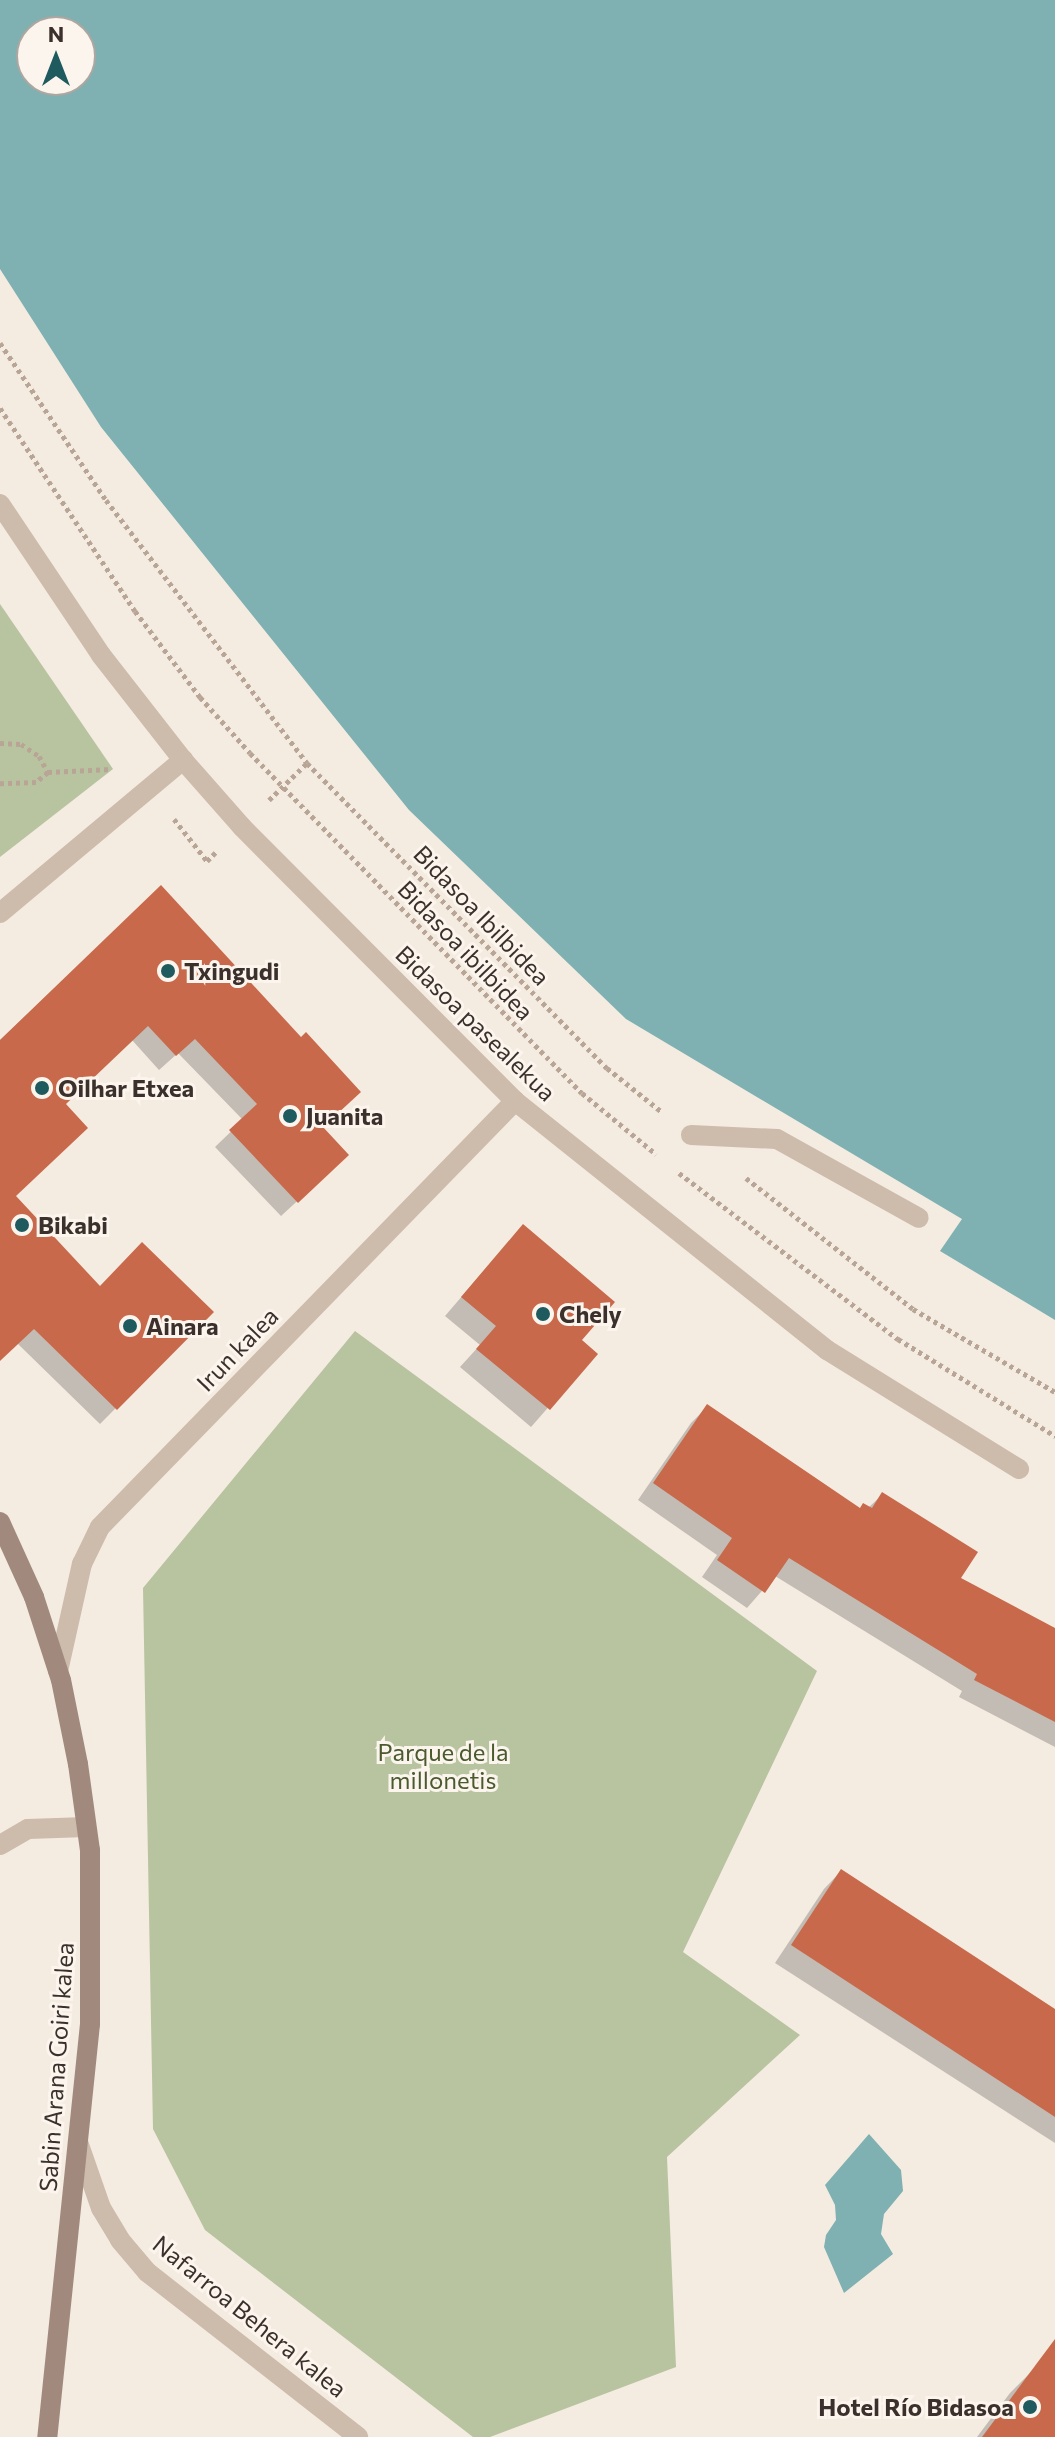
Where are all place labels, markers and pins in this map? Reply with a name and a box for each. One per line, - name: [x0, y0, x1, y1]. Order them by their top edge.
- place label: Txingudi: [184, 957, 279, 985]
- marker: Txingudi: [159, 962, 177, 980]
- place label: Oilhar Etxea: [58, 1074, 194, 1102]
- marker: Oilhar Etxea: [33, 1079, 51, 1097]
- place label: Juanita: [306, 1102, 383, 1130]
- marker: Juanita: [281, 1107, 299, 1125]
- place label: Bikabi: [38, 1211, 108, 1239]
- marker: Bikabi: [13, 1216, 31, 1234]
- place label: Chely: [559, 1300, 622, 1328]
- marker: Chely: [534, 1305, 552, 1323]
- place label: Ainara: [146, 1312, 219, 1340]
- marker: Ainara: [121, 1317, 139, 1335]
- place label: Hotel Río Bidasoa: [818, 2393, 1014, 2421]
- marker: Hotel Río Bidasoa: [1021, 2398, 1039, 2416]

